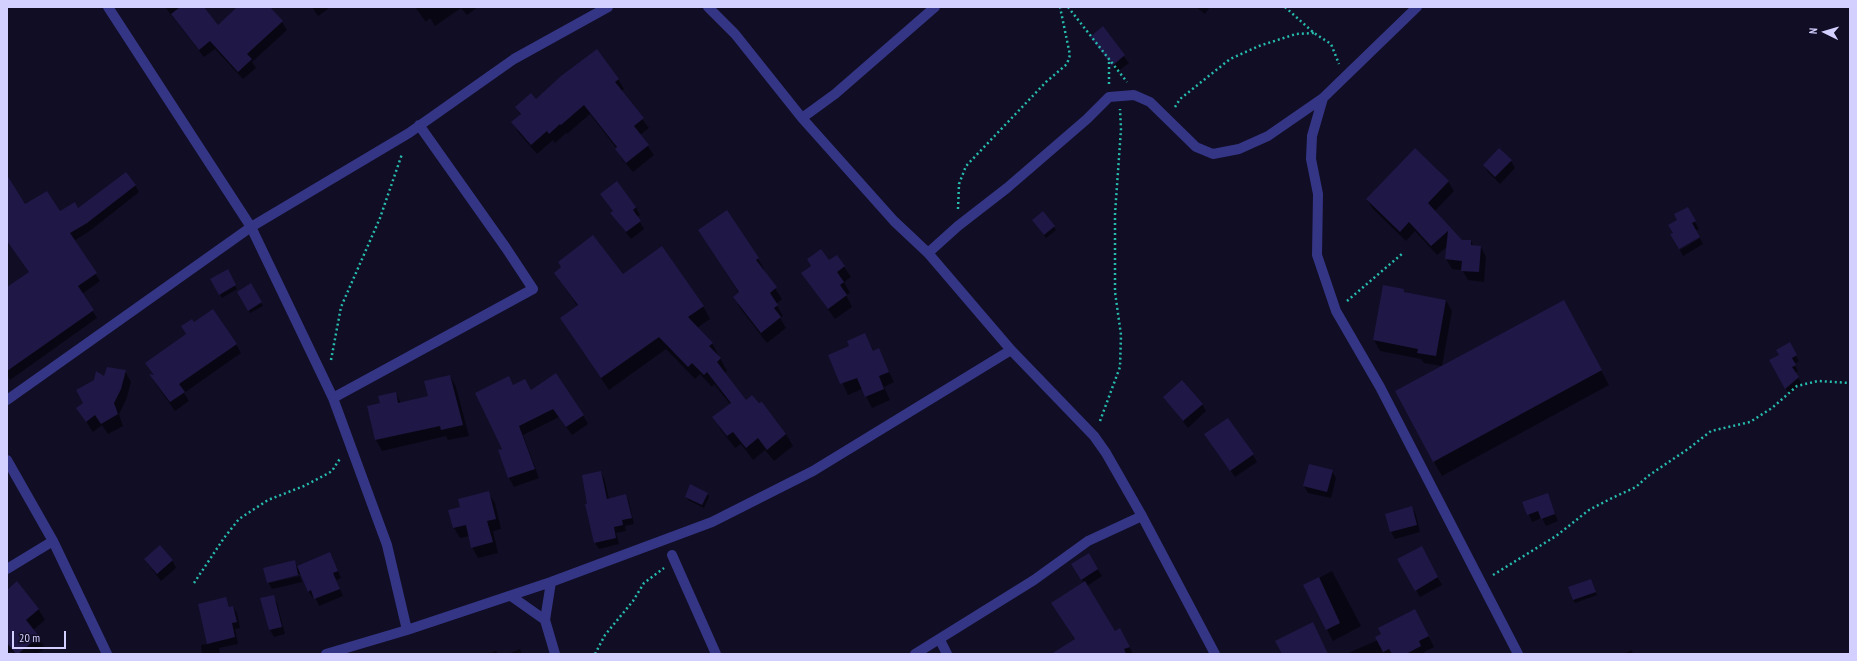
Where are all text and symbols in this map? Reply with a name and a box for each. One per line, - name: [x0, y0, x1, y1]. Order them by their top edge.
- north arrow: [1805, 12, 1845, 52]
- text: N: [1806, 27, 1820, 35]
- scale bar: [14, 623, 68, 649]
- text: 20 m: [19, 630, 40, 645]

